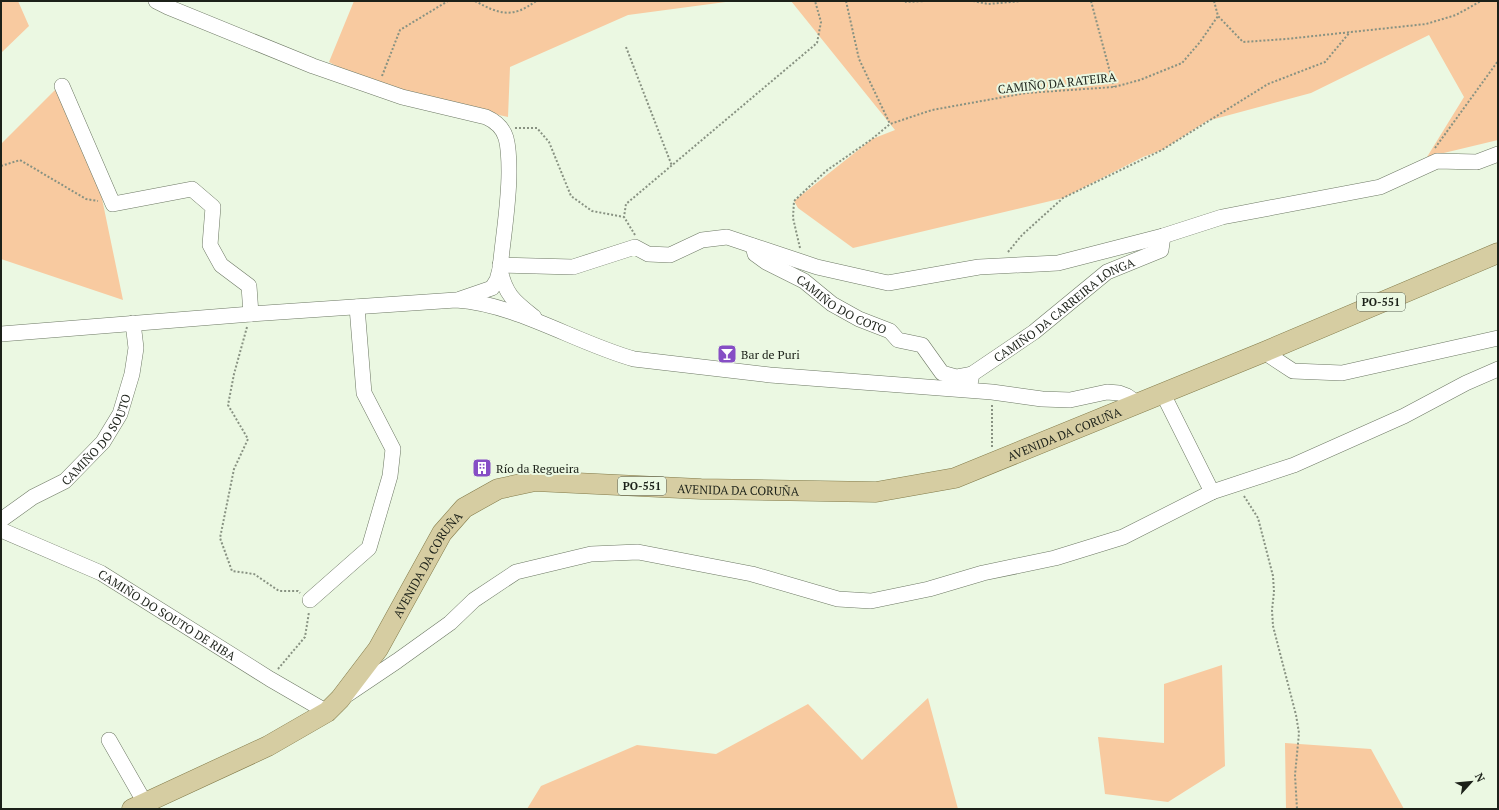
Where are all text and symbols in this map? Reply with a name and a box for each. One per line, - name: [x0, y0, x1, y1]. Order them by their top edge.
- street label: CAMIÑO DA RATEIRA: [997, 69, 1118, 97]
- street label: CAMIÑO DA CARREIRA LONGA: [990, 254, 1137, 365]
- street label: CAMIÑO DO COTO: [794, 271, 889, 337]
- road number: PO-551: [1357, 293, 1405, 311]
- bar icon: Bar de Puri: [716, 343, 738, 365]
- place label: Bar de Puri: [741, 347, 800, 362]
- street label: CAMIÑO DO SOUTO: [58, 392, 133, 488]
- street label: AVENIDA DA CORUÑA: [1005, 403, 1124, 463]
- building icon: Río da Regueira: [471, 457, 493, 479]
- place label: Río da Regueira: [496, 461, 579, 476]
- road number: PO-551: [618, 477, 666, 495]
- street label: AVENIDA DA CORUÑA: [677, 480, 800, 498]
- street label: AVENIDA DA CORUÑA: [389, 508, 465, 620]
- street label: CAMIÑO DO SOUTO DE RIBA: [96, 566, 239, 664]
- north arrow: [1451, 762, 1491, 802]
- text: N: [1472, 771, 1488, 785]

